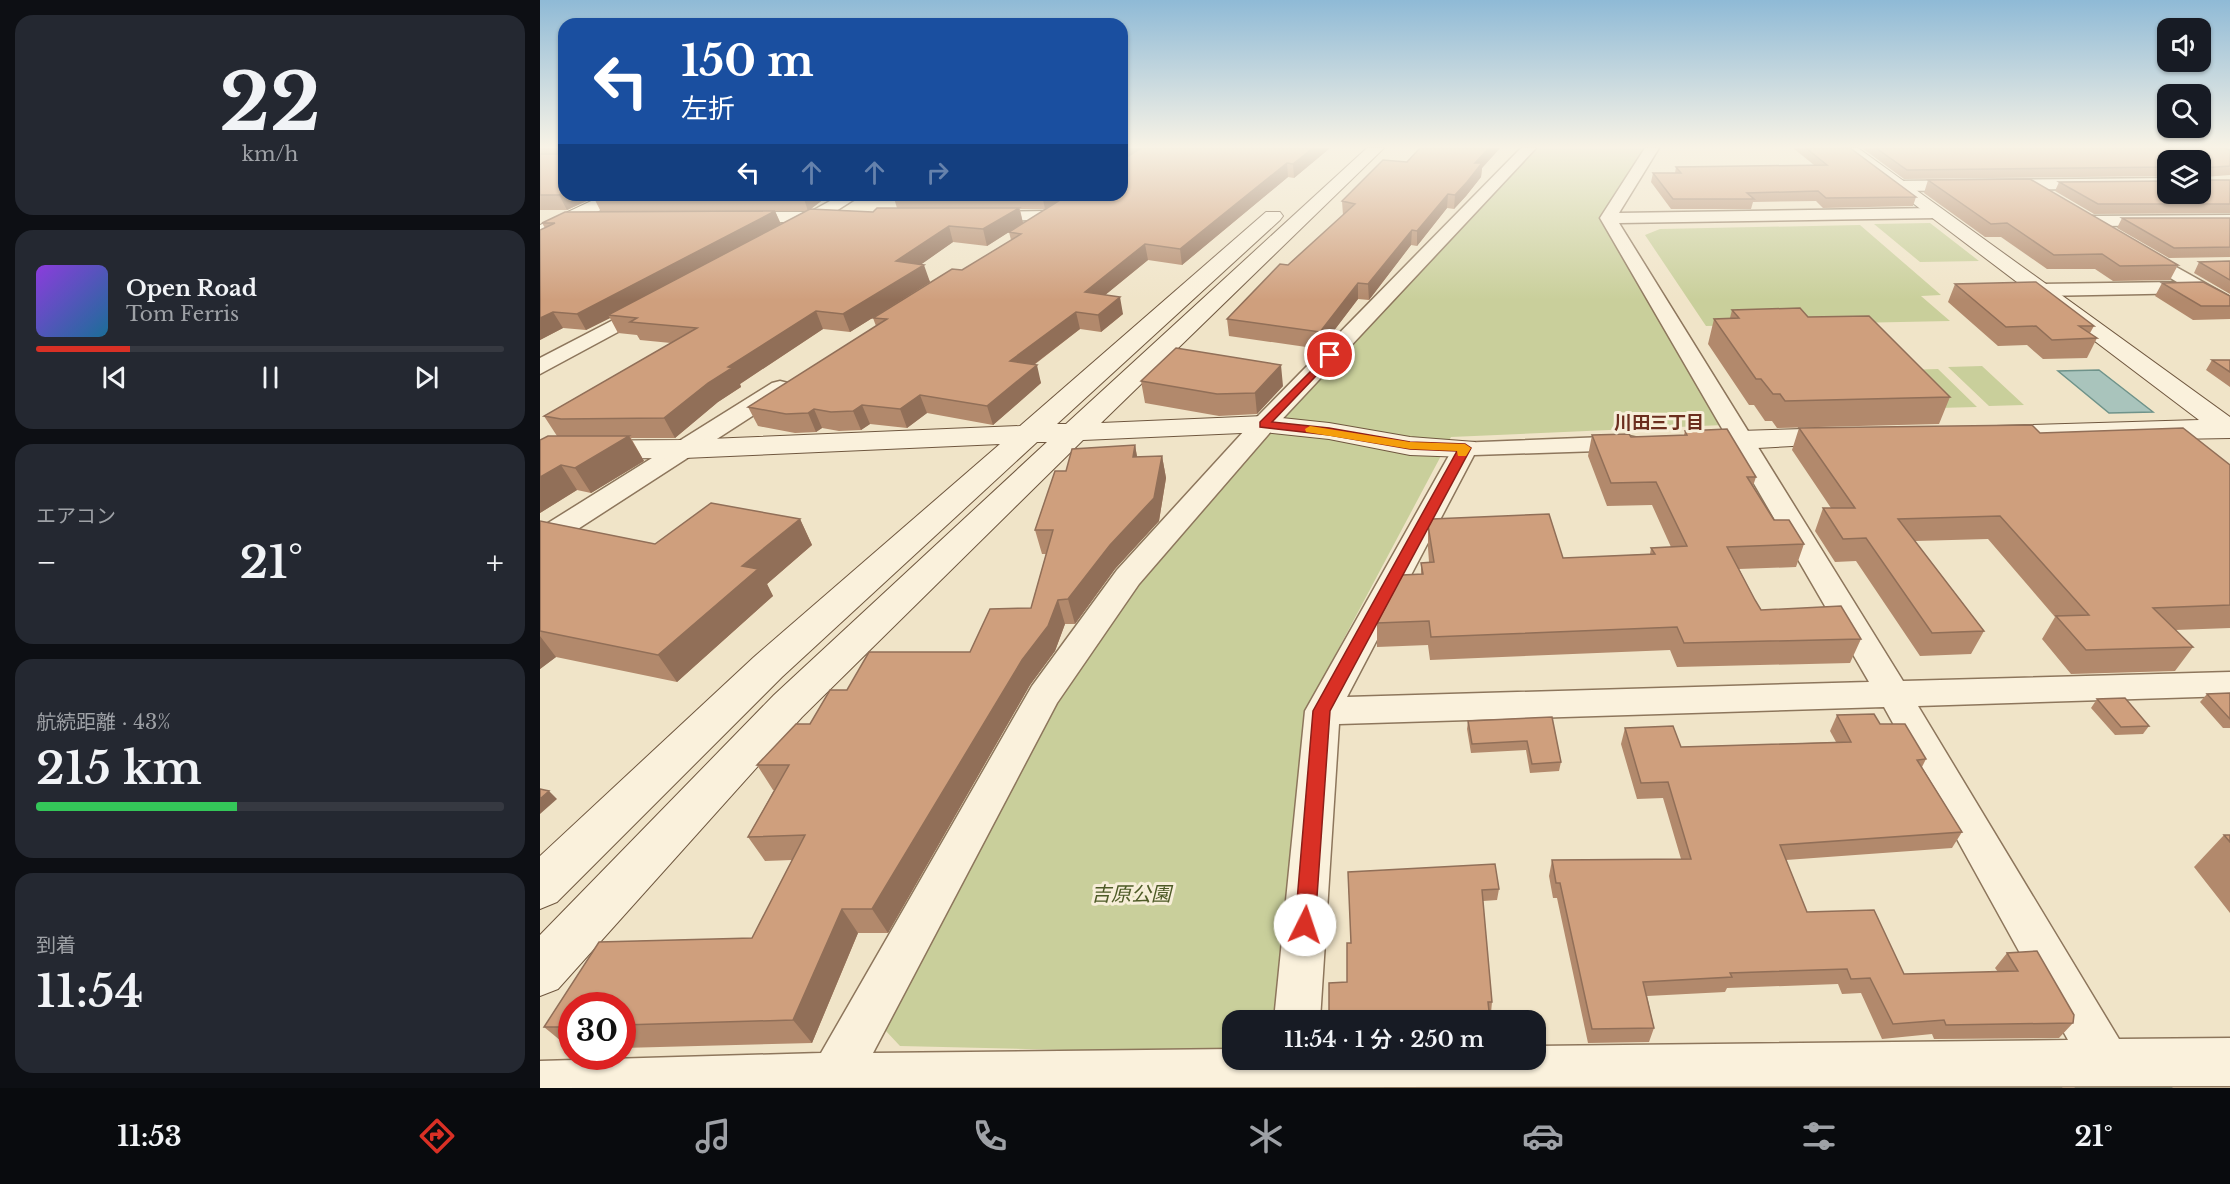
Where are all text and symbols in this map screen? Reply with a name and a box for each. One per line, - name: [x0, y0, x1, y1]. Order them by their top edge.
- map controls: [2157, 18, 2211, 204]
- button: sound: [2157, 18, 2211, 72]
- text: 150 m: [681, 35, 814, 87]
- icon: left: [582, 42, 660, 120]
- text: 22: [219, 54, 321, 151]
- button: search: [2157, 84, 2211, 138]
- text: 左折: [681, 92, 735, 125]
- text: km/h: [242, 142, 298, 166]
- button: layers: [2157, 150, 2211, 204]
- icon: left: [732, 156, 765, 189]
- icon: ahead: [795, 156, 828, 189]
- icon: ahead: [858, 156, 891, 189]
- icon: right: [921, 156, 954, 189]
- text: Open Road: [126, 275, 257, 302]
- text: Tom Ferris: [126, 302, 239, 326]
- pin: [1304, 329, 1355, 380]
- icon: arrive: [1313, 338, 1346, 371]
- icon: previous: [98, 361, 131, 394]
- icon: pause: [254, 361, 287, 394]
- icon: next: [410, 361, 443, 394]
- district label: 川田三丁目: [1614, 412, 1704, 434]
- text: エアコン: [36, 504, 116, 528]
- text: 21°: [240, 534, 303, 590]
- text: −: [36, 542, 57, 583]
- text: +: [486, 542, 504, 583]
- text: 航続距離 · 43%: [36, 710, 171, 734]
- text: 215 km: [36, 740, 202, 796]
- park label: 吉原公園: [1091, 882, 1174, 906]
- position arrow: [1273, 893, 1337, 957]
- text: 到着: [36, 933, 76, 957]
- text: 11:54: [36, 963, 143, 1019]
- speed limit sign: 30: [558, 992, 636, 1070]
- text: 11:54 · 1 分 · 250 m: [1284, 1026, 1484, 1053]
- icon: directions: [416, 1115, 458, 1157]
- icon: music: [692, 1115, 734, 1157]
- icon: phone: [969, 1115, 1011, 1157]
- icon: climate: [1245, 1115, 1287, 1157]
- icon: car: [1522, 1115, 1564, 1157]
- icon: filters: [1798, 1115, 1840, 1157]
- text: 11:53: [117, 1120, 182, 1153]
- text: 21°: [2074, 1120, 2113, 1153]

